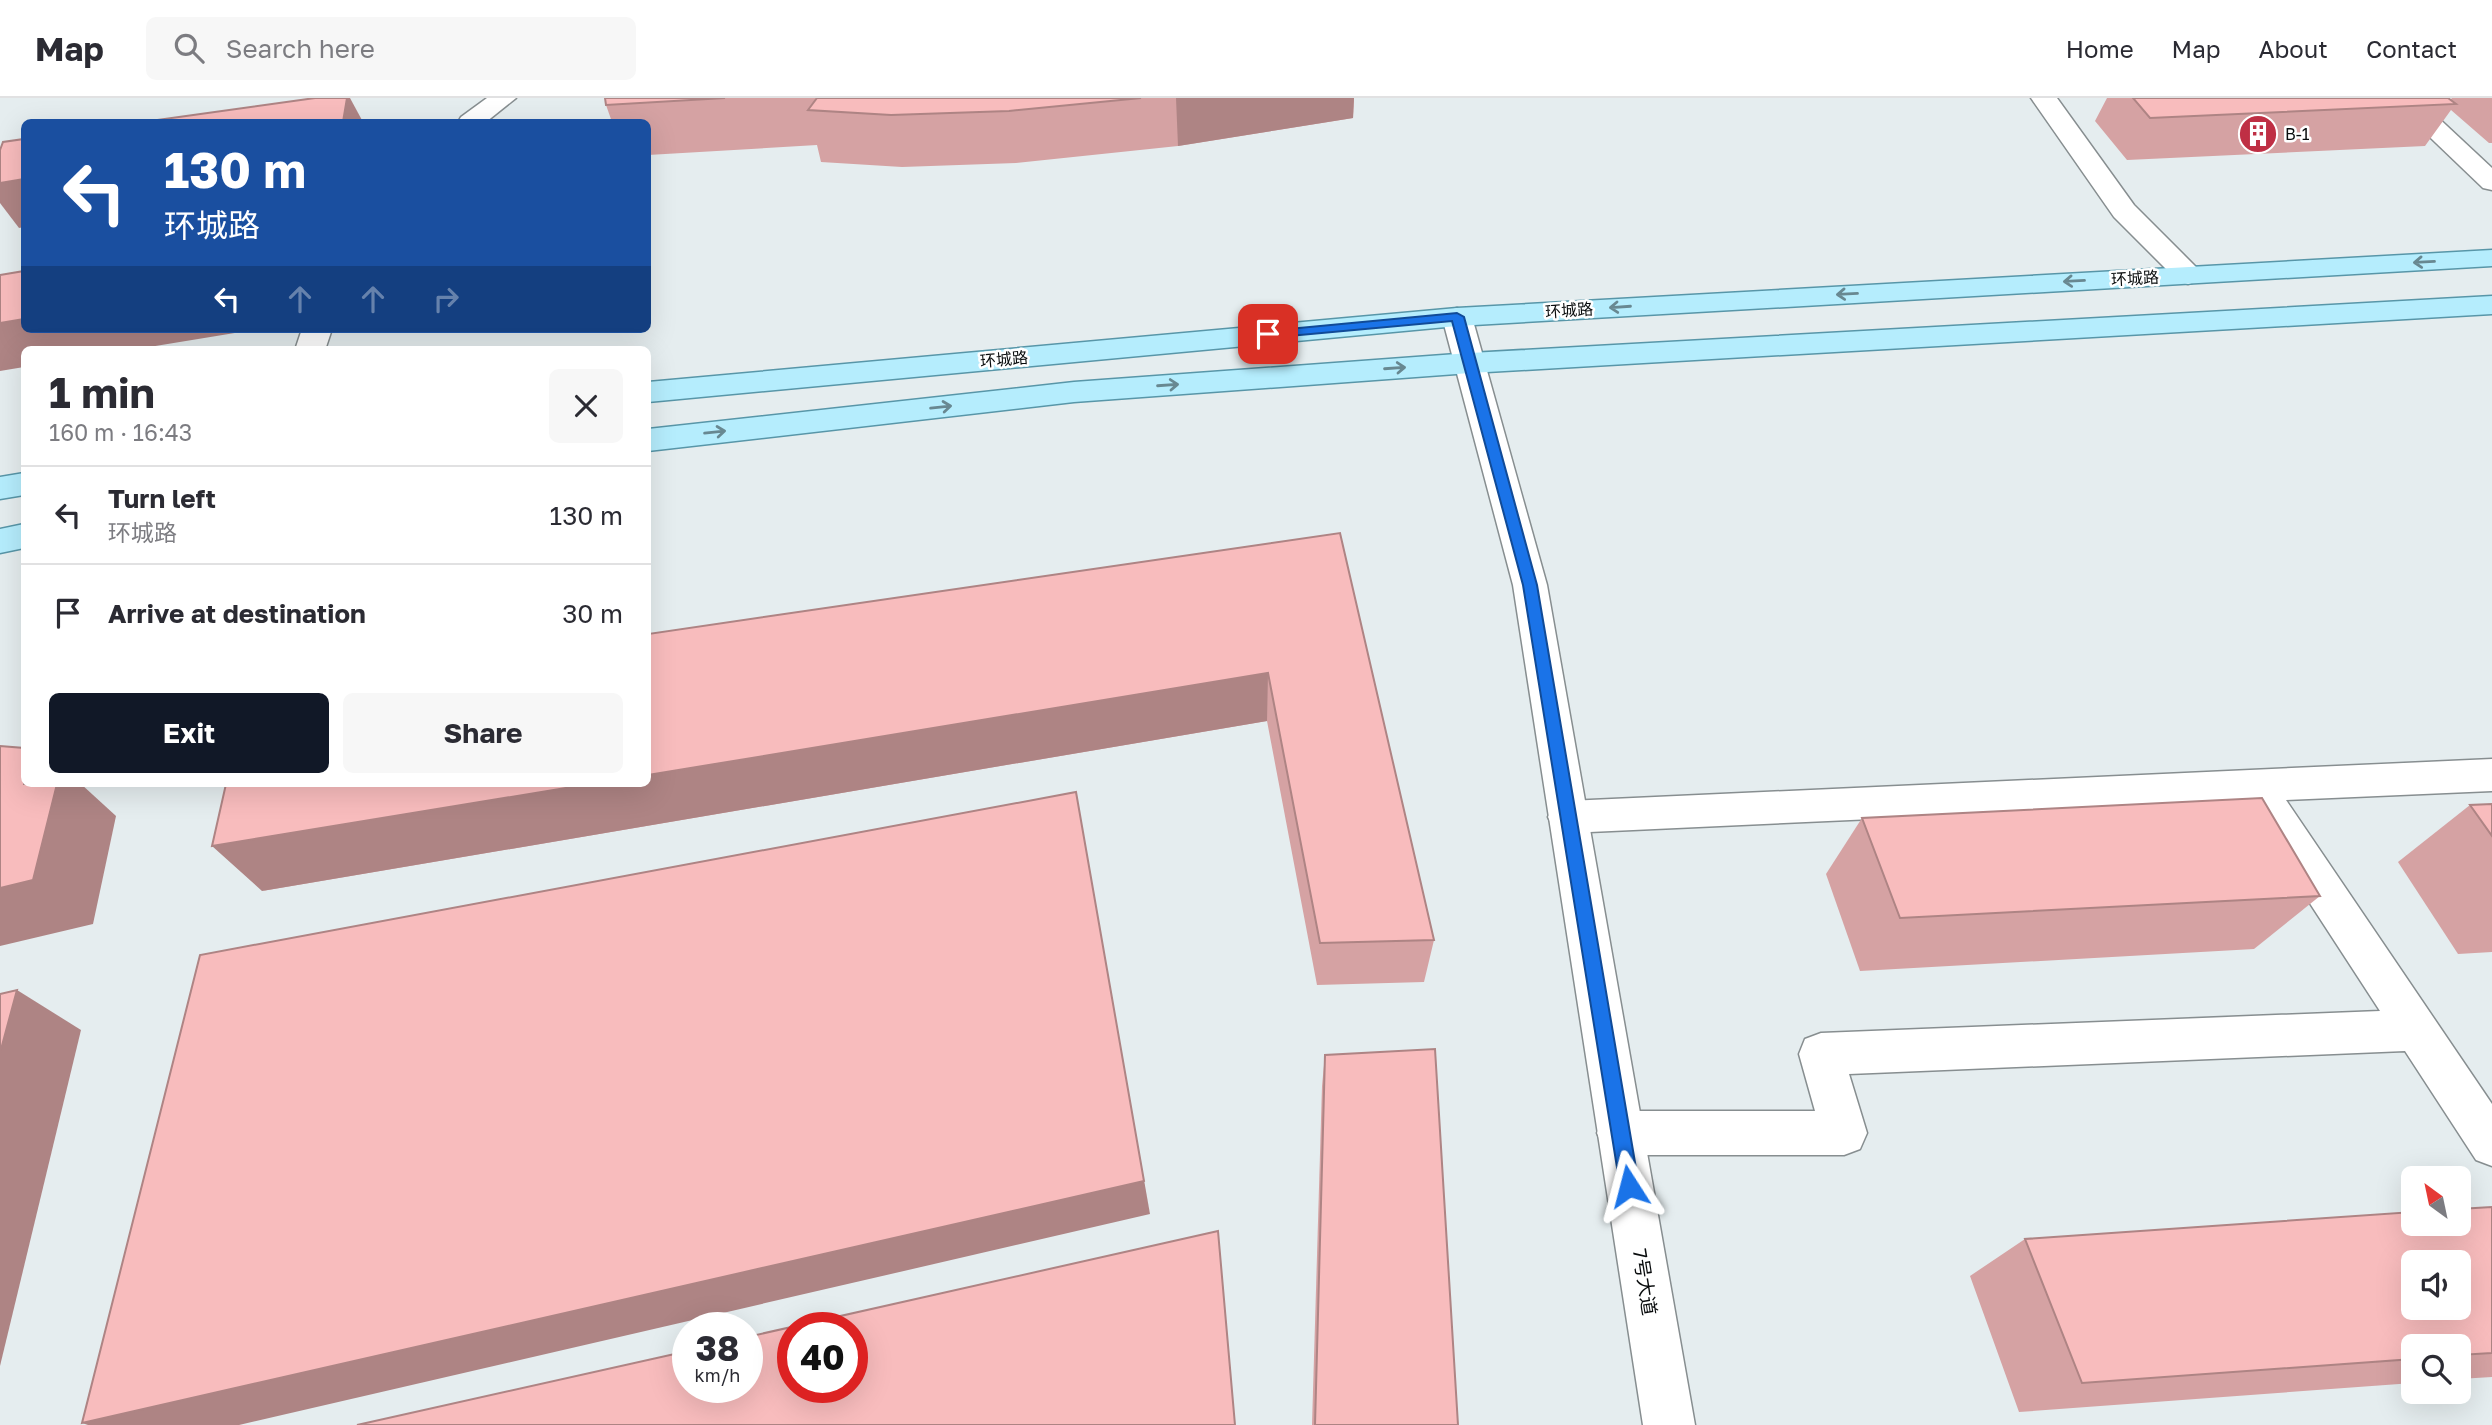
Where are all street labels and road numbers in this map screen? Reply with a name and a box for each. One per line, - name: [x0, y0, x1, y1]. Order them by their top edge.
- street label: 环城路: [2111, 267, 2159, 289]
- street label: 环城路: [1544, 298, 1594, 322]
- street label: 环城路: [979, 347, 1029, 371]
- street label: 7号大道: [1629, 1247, 1662, 1317]

